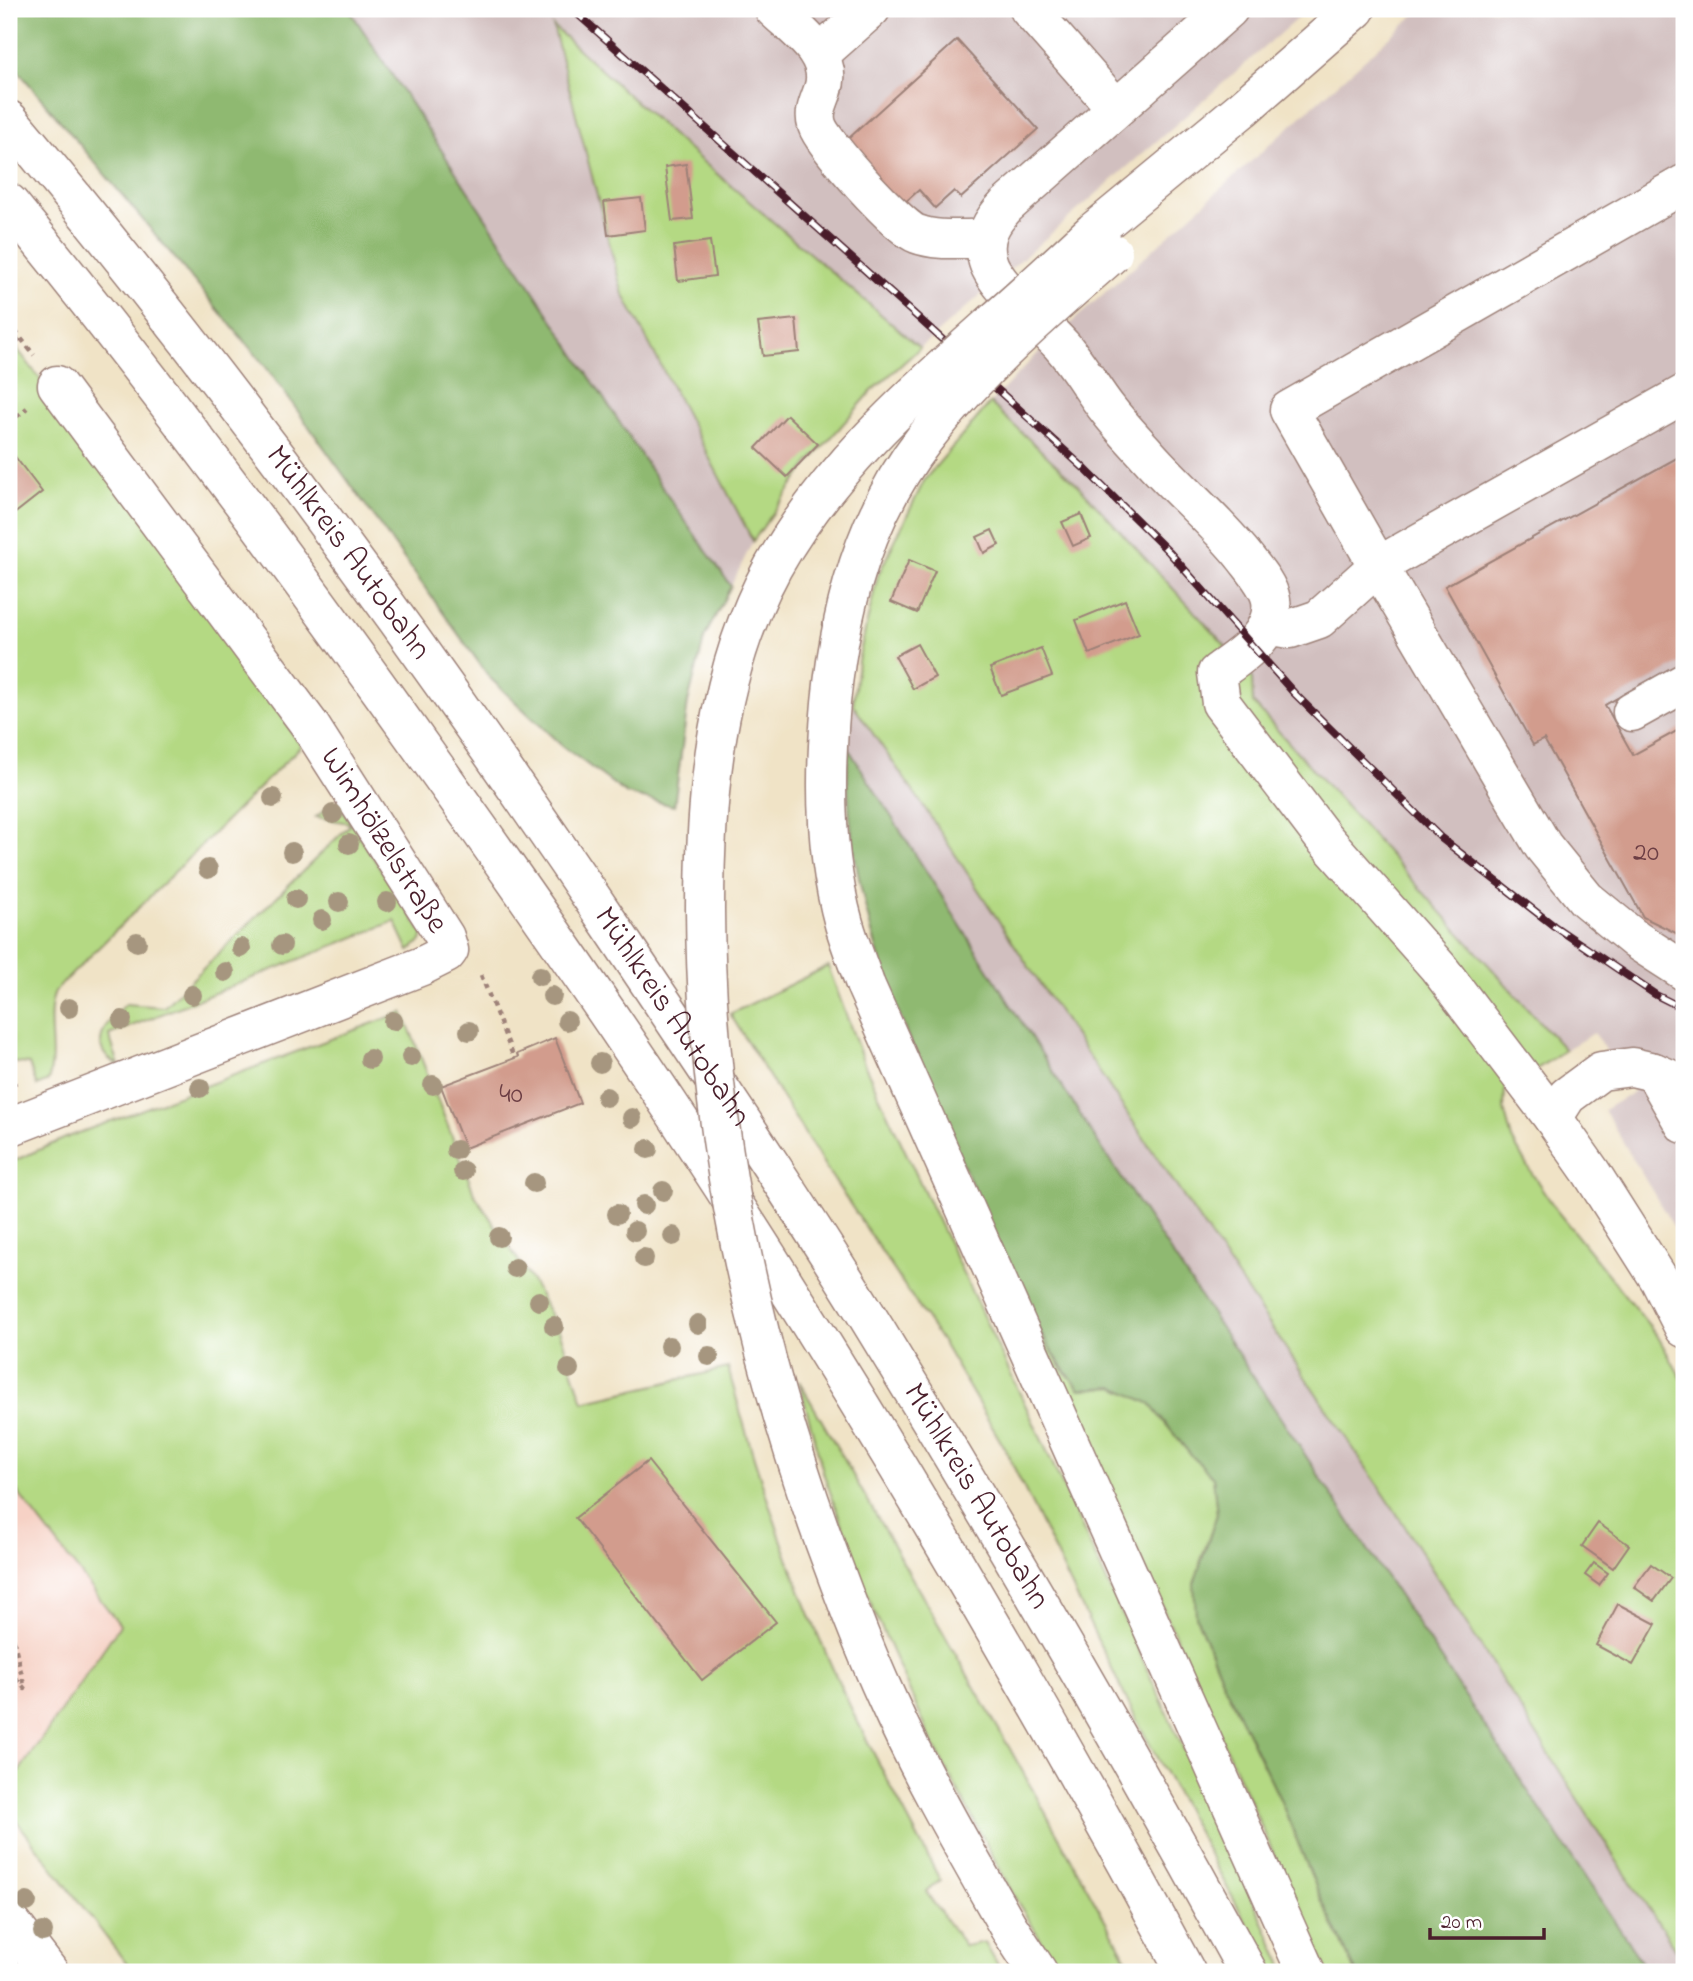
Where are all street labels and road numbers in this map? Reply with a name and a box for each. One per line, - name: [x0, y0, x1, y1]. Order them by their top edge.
- street label: Mühlkreis Autobahn: [253, 436, 443, 670]
- street label: Wimhölzelstraße: [307, 739, 459, 944]
- street label: Mühlkreis Autobahn: [581, 898, 763, 1136]
- street label: Mühlkreis Autobahn: [890, 1374, 1062, 1619]

